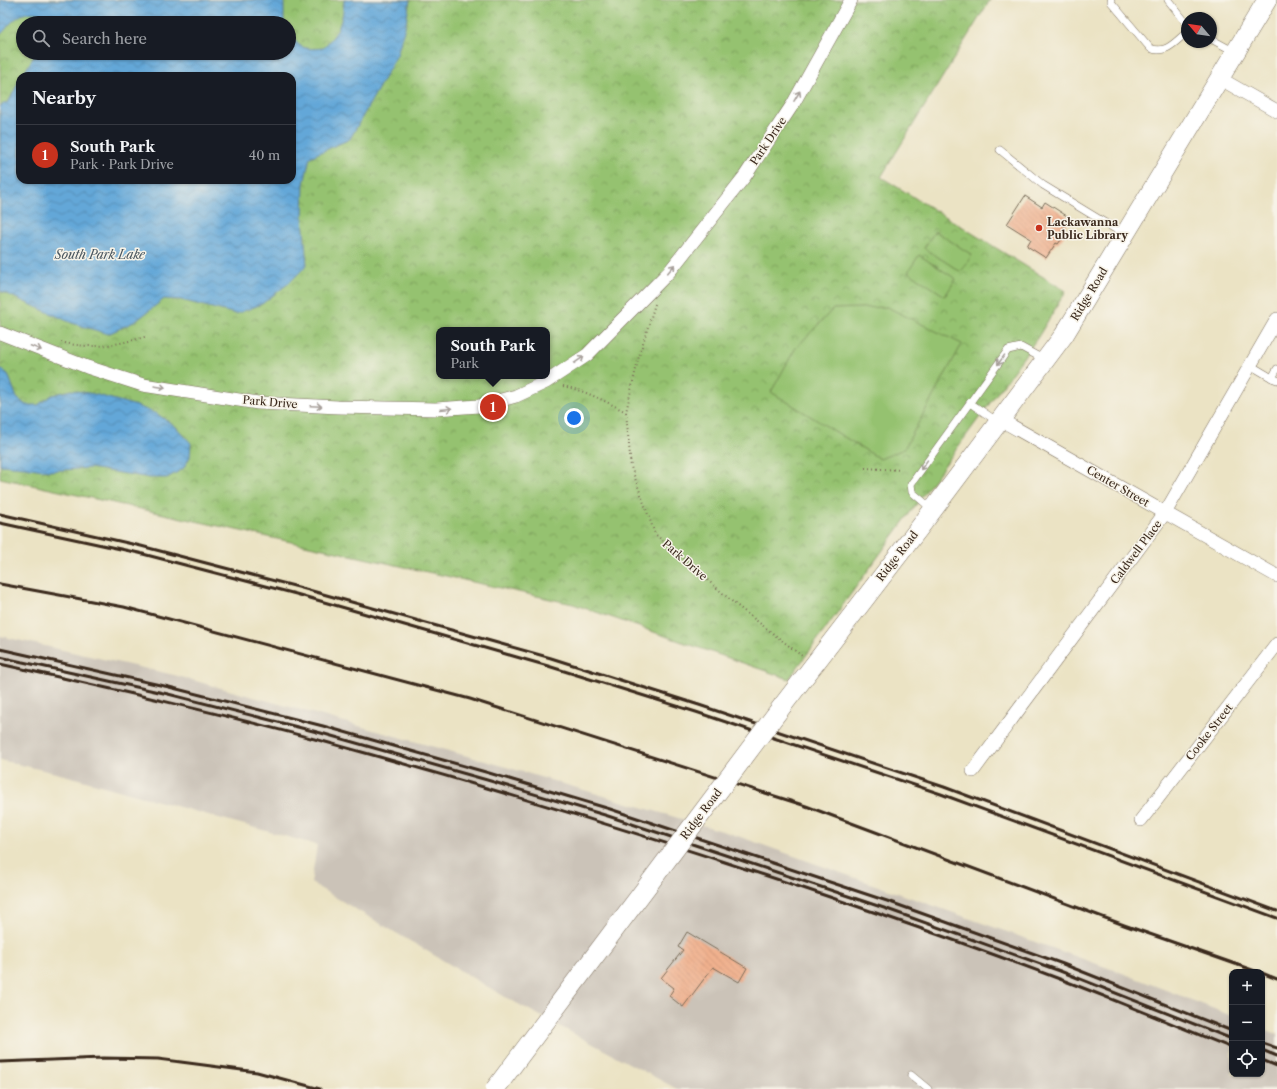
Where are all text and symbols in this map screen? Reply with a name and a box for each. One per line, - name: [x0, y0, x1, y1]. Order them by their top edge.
- north arrow: [1181, 12, 1217, 48]
- search box: [16, 16, 296, 60]
- icon: search: [30, 27, 52, 49]
- text: Search here: [62, 29, 147, 48]
- text: Nearby: [32, 88, 96, 108]
- one-way arrow: [794, 90, 802, 102]
- street label: Park Drive: [747, 114, 789, 168]
- text: South Park: [70, 137, 155, 156]
- text: 1: [42, 147, 48, 163]
- text: 40 m: [249, 147, 280, 163]
- text: Park · Park Drive: [70, 156, 174, 172]
- place label: Lackawanna Public Library: [1047, 215, 1128, 242]
- marker: Lackawanna Public Library: [1034, 223, 1044, 233]
- water label: South Park Lake: [54, 247, 146, 262]
- one-way arrow: [667, 264, 676, 274]
- street label: Ridge Road: [1068, 264, 1111, 323]
- popup: [436, 327, 550, 379]
- text: South Park: [450, 336, 536, 355]
- one-way arrow: [30, 344, 42, 352]
- one-way arrow: [997, 354, 1005, 365]
- text: Park: [450, 355, 479, 371]
- one-way arrow: [573, 356, 584, 364]
- one-way arrow: [153, 383, 166, 391]
- pin: 1: [480, 392, 506, 422]
- street label: Park Drive: [242, 393, 298, 411]
- one-way arrow: [309, 402, 322, 410]
- one-way arrow: [439, 405, 452, 412]
- your location: [564, 408, 584, 428]
- one-way arrow: [920, 459, 928, 470]
- street label: Center Street: [1084, 462, 1152, 510]
- street label: Caldwell Place: [1107, 517, 1165, 587]
- street label: Ridge Road: [873, 528, 921, 584]
- street label: Park Drive: [660, 537, 710, 583]
- street label: Cooke Street: [1182, 701, 1236, 763]
- street label: Ridge Road: [677, 786, 725, 842]
- map controls: [1229, 969, 1265, 1077]
- button: +: [1229, 969, 1265, 1005]
- button: −: [1229, 1005, 1265, 1041]
- button: locate: [1229, 1041, 1265, 1077]

